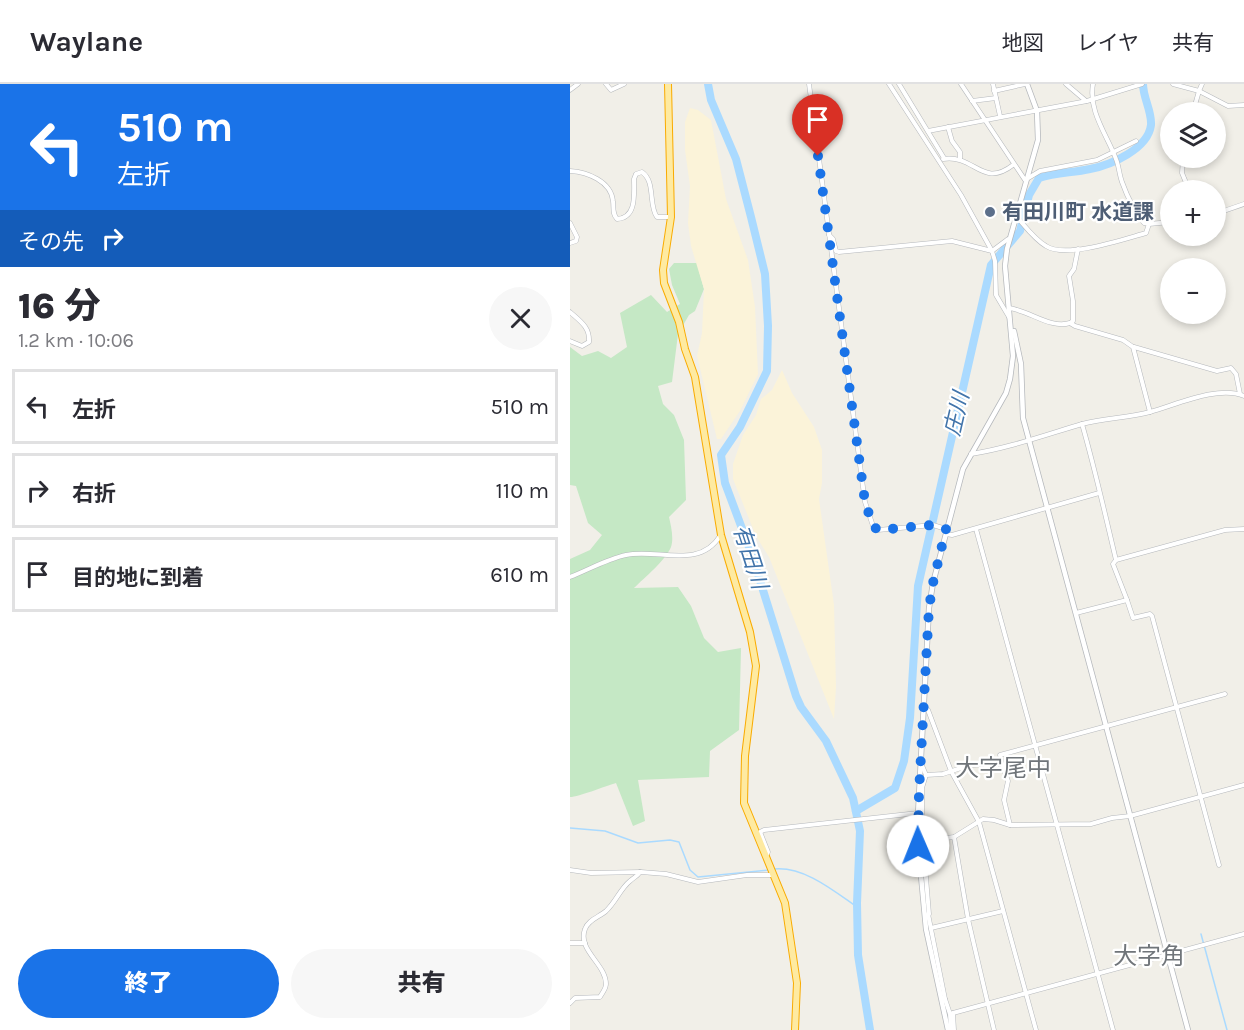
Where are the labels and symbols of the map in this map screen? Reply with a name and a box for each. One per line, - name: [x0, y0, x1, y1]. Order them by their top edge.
- pin: [792, 94, 843, 156]
- place label: 有田川町 水道課: [1002, 200, 1154, 224]
- marker: 有田川町 水道課: [983, 205, 997, 219]
- water label: 庄川: [939, 388, 975, 438]
- water label: 有田川: [727, 522, 773, 594]
- district label: 大字尾中: [955, 754, 1051, 782]
- position arrow: [886, 814, 950, 878]
- district label: 大字角: [1113, 942, 1185, 970]

